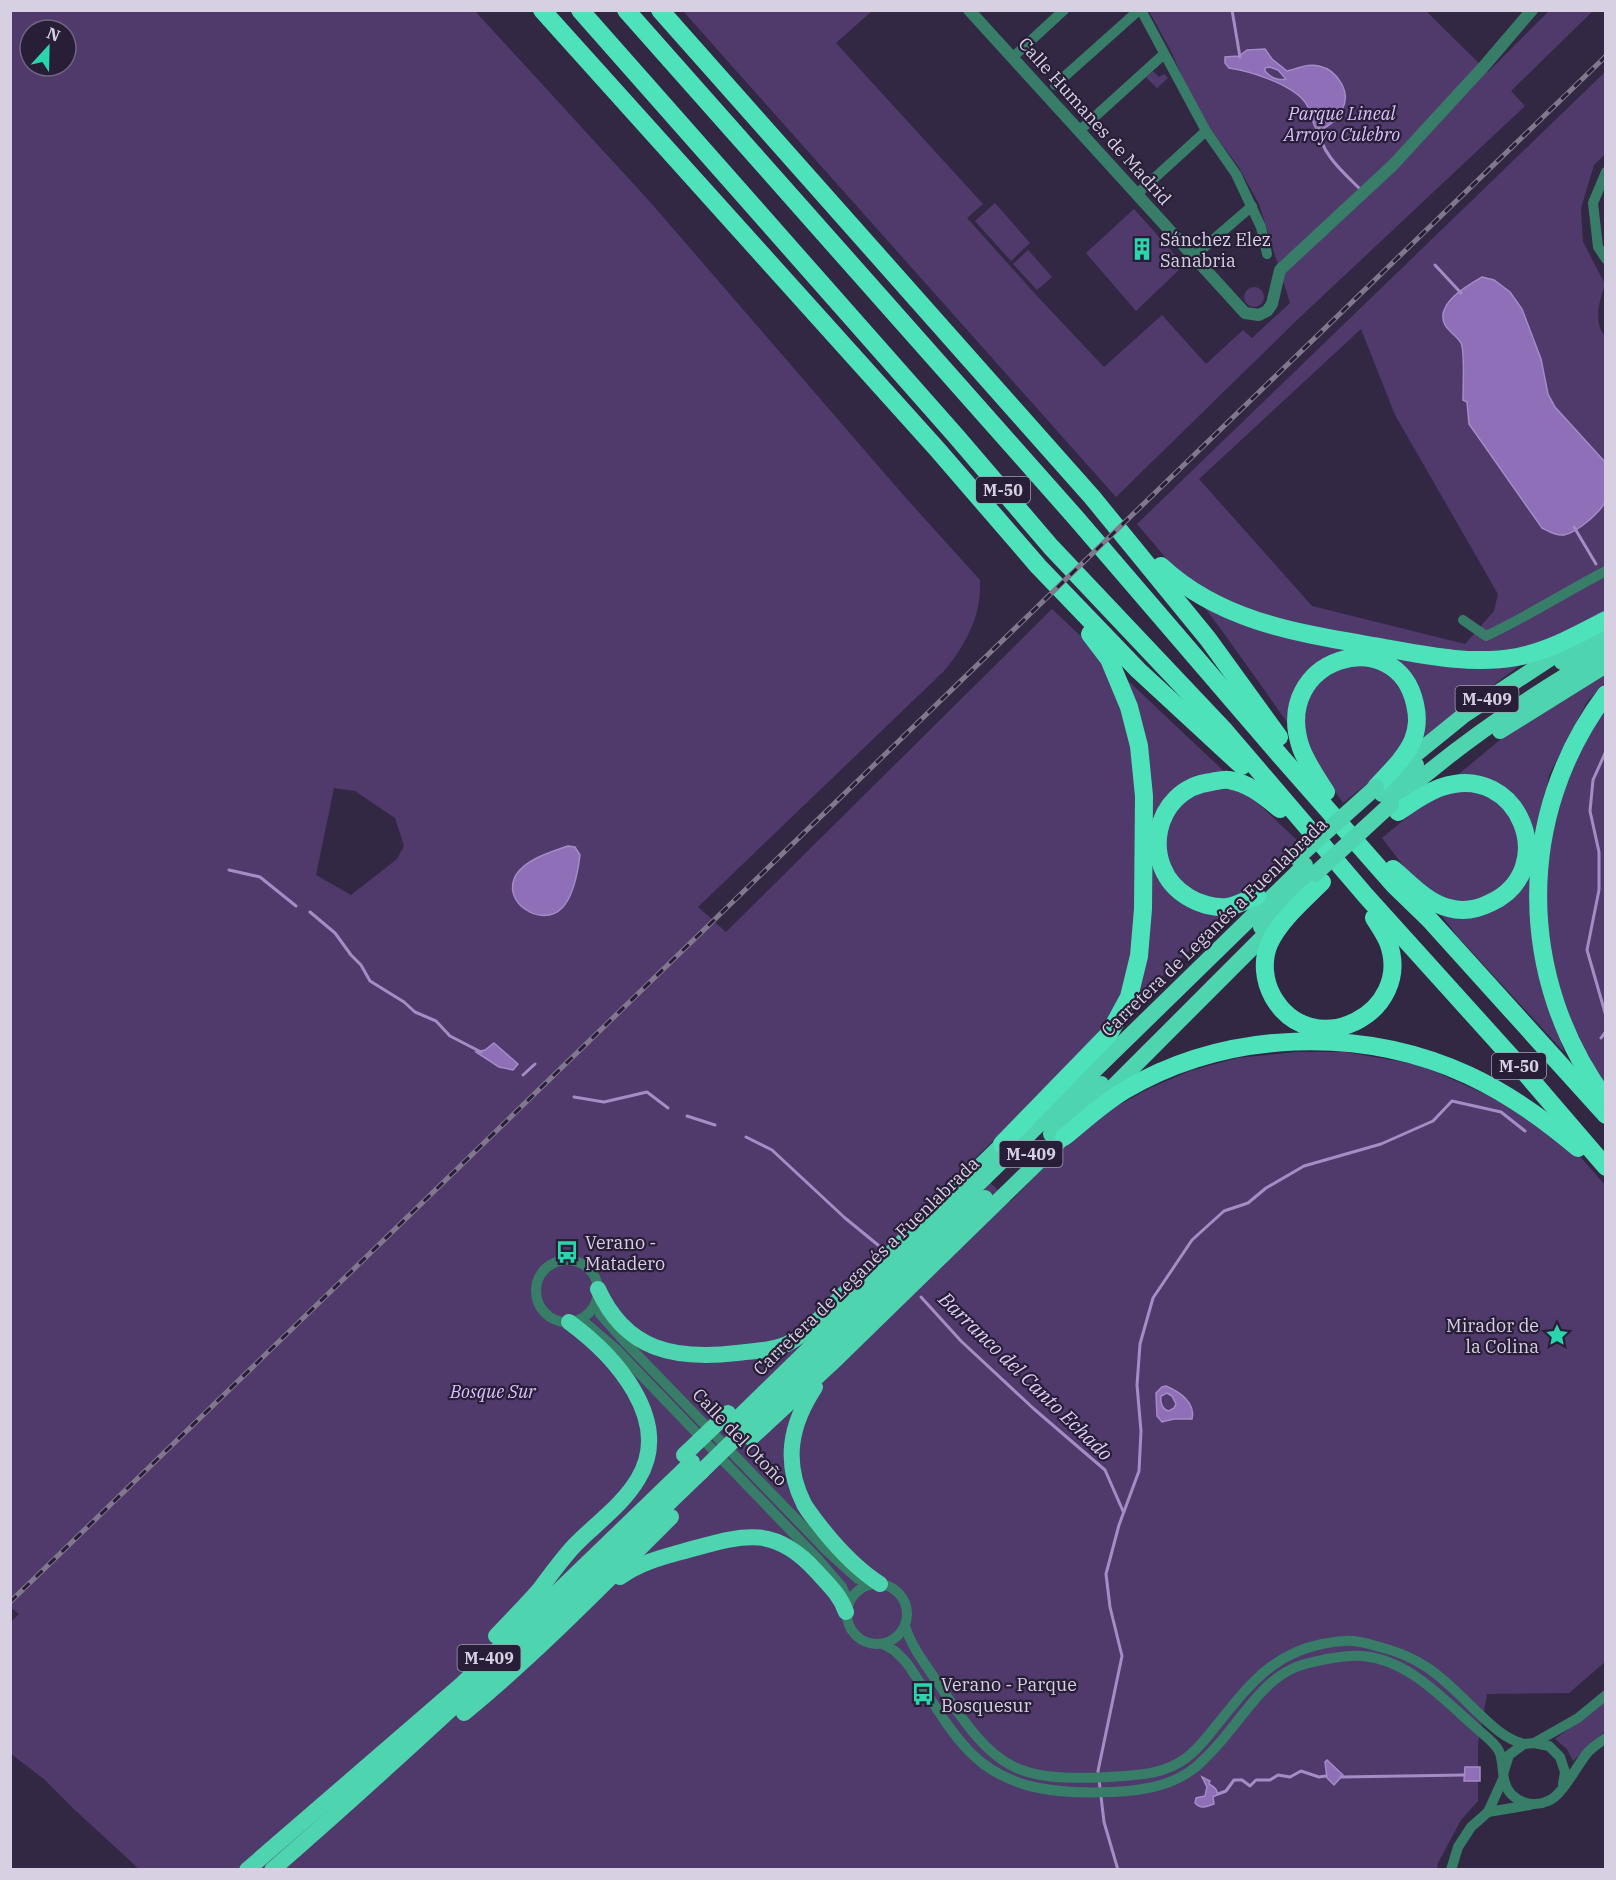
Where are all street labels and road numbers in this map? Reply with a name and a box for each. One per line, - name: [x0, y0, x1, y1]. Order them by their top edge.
- street label: Calle Humanes de Madrid: [1013, 32, 1177, 210]
- road number: M-50: [976, 477, 1030, 503]
- road number: M-409: [1456, 686, 1518, 712]
- street label: Carretera de Leganés a Fuenlabrada: [1096, 813, 1332, 1041]
- road number: M-50: [1492, 1053, 1546, 1079]
- road number: M-409: [1000, 1141, 1062, 1167]
- street label: Carretera de Leganés a Fuenlabrada: [748, 1152, 984, 1380]
- street label: Calle del Otoño: [688, 1383, 792, 1491]
- road number: M-409: [458, 1645, 520, 1671]

